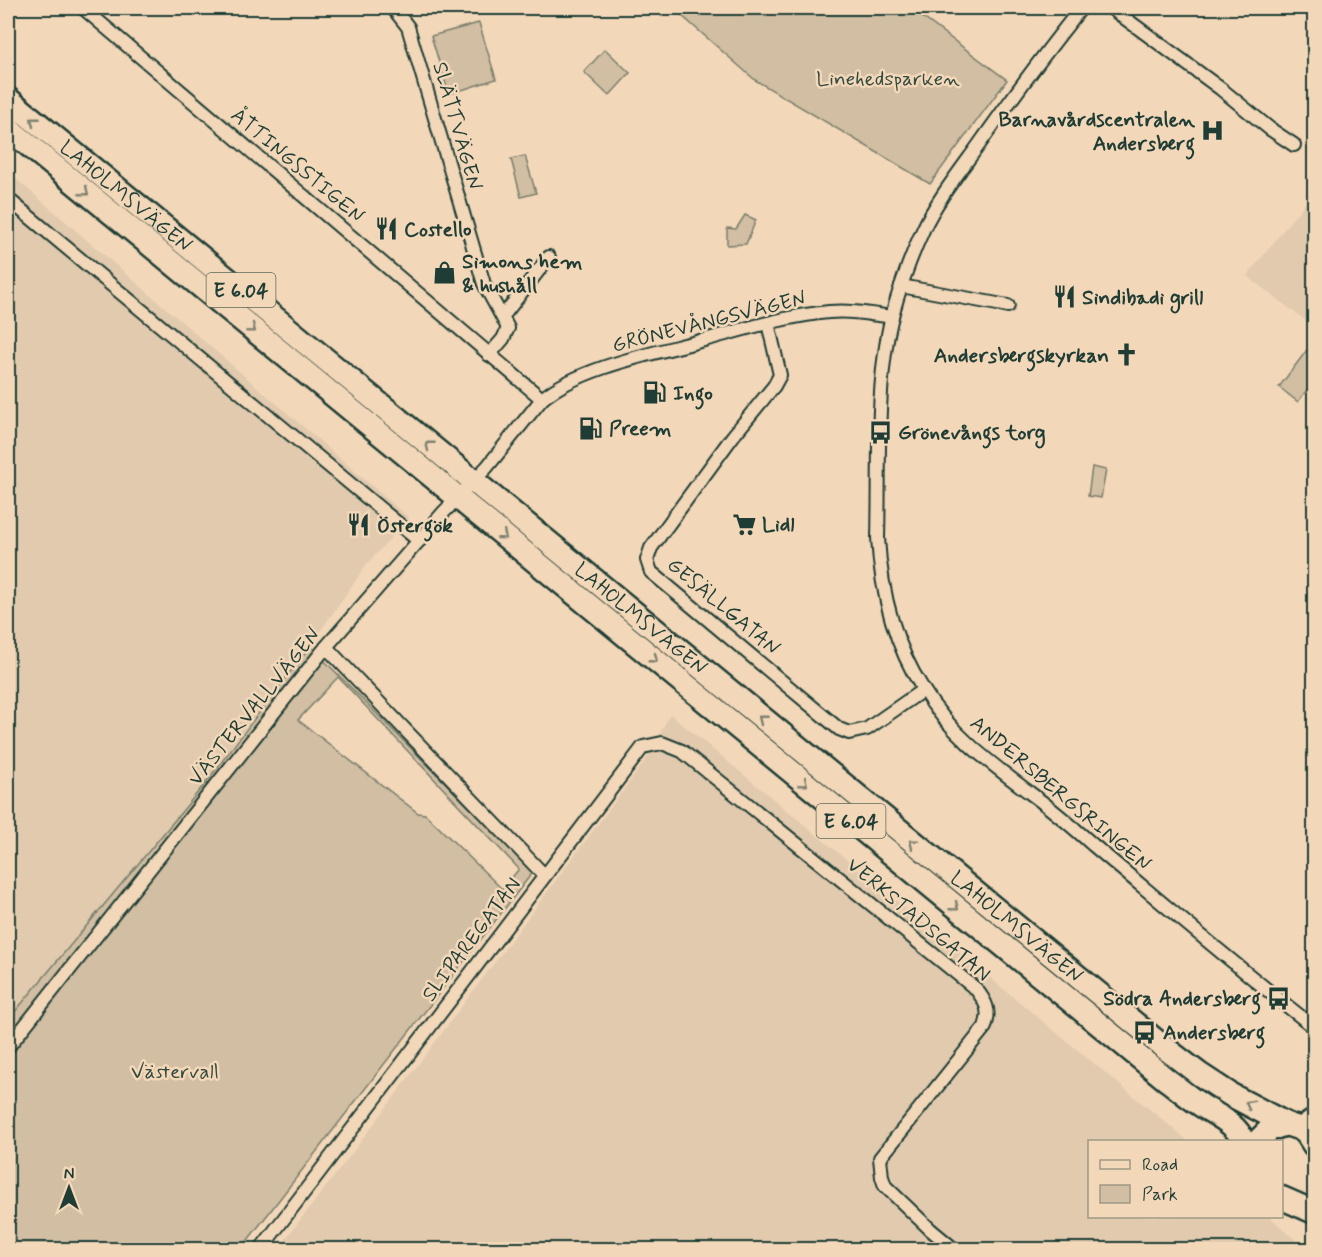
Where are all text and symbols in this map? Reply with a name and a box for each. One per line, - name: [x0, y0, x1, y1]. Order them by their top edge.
- street label: SLÄTTVÄGEN: [425, 59, 489, 194]
- park label: Linehedsparken: [816, 65, 960, 93]
- street label: ÅTTINGSSTIGEN: [225, 102, 370, 230]
- place label: Barnavårdscentralen Andersberg: [999, 106, 1196, 160]
- one-way arrow: [30, 117, 41, 128]
- hospital icon: Barnavårdscentralen Andersberg: [1200, 118, 1226, 144]
- street label: LAHOLMSVÄGEN: [53, 134, 198, 260]
- one-way arrow: [78, 185, 89, 196]
- restaurant icon: Costello: [373, 216, 399, 242]
- place label: Costello: [404, 216, 472, 244]
- place label: Simons hem & hushåll: [462, 248, 583, 300]
- shop icon: Simons hem & hushåll: [431, 260, 457, 286]
- road number: E 6.04: [206, 273, 276, 307]
- street label: GRÖNEVÅNGSVÄGEN: [609, 284, 809, 360]
- restaurant icon: Sindibadi grill: [1051, 284, 1077, 310]
- place label: Sindibadi grill: [1082, 284, 1203, 314]
- one-way arrow: [245, 322, 256, 333]
- place label: Andersbergskyrkan: [934, 342, 1109, 372]
- church icon: Andersbergskyrkan: [1114, 342, 1140, 368]
- fuel station icon: Ingo: [642, 380, 668, 406]
- place label: Ingo: [673, 380, 713, 410]
- fuel station icon: Preem: [578, 415, 604, 441]
- place label: Preem: [609, 415, 672, 443]
- bus stop icon: Grönevångs torg: [867, 419, 893, 445]
- place label: Grönevångs torg: [898, 419, 1046, 449]
- one-way arrow: [424, 441, 435, 452]
- supermarket icon: Lidl: [731, 511, 757, 537]
- place label: Lidl: [762, 511, 794, 539]
- restaurant icon: Östergök: [346, 512, 372, 538]
- place label: Östergök: [377, 512, 453, 542]
- one-way arrow: [496, 528, 507, 539]
- street label: GESÄLLGATAN: [661, 551, 786, 662]
- street label: LAHOLMSVÄGEN: [568, 556, 713, 682]
- street label: VÄSTERVALLVÄGEN: [182, 621, 328, 792]
- one-way arrow: [647, 652, 658, 663]
- street label: ANDERSBERGSRINGEN: [964, 710, 1157, 878]
- one-way arrow: [758, 715, 769, 726]
- one-way arrow: [797, 776, 808, 787]
- road number: E 6.04: [816, 804, 886, 838]
- one-way arrow: [909, 839, 920, 850]
- street label: VERKSTADSGATAN: [841, 851, 996, 988]
- street label: LAHOLMSVÄGEN: [944, 865, 1089, 990]
- street label: SLIPAREGATAN: [416, 872, 528, 1007]
- one-way arrow: [948, 899, 959, 910]
- place label: Södra Andersberg: [1103, 985, 1261, 1015]
- bus stop icon: Södra Andersberg: [1266, 985, 1292, 1011]
- bus stop icon: Andersberg: [1132, 1019, 1158, 1045]
- place label: Andersberg: [1163, 1019, 1266, 1049]
- park label: Västervall: [131, 1058, 219, 1086]
- one-way arrow: [1244, 1100, 1255, 1111]
- legend: [1088, 1140, 1283, 1218]
- text: Road: [1142, 1153, 1178, 1177]
- north arrow: [39, 1158, 99, 1218]
- text: N: [64, 1164, 74, 1185]
- text: Park: [1142, 1183, 1178, 1207]

